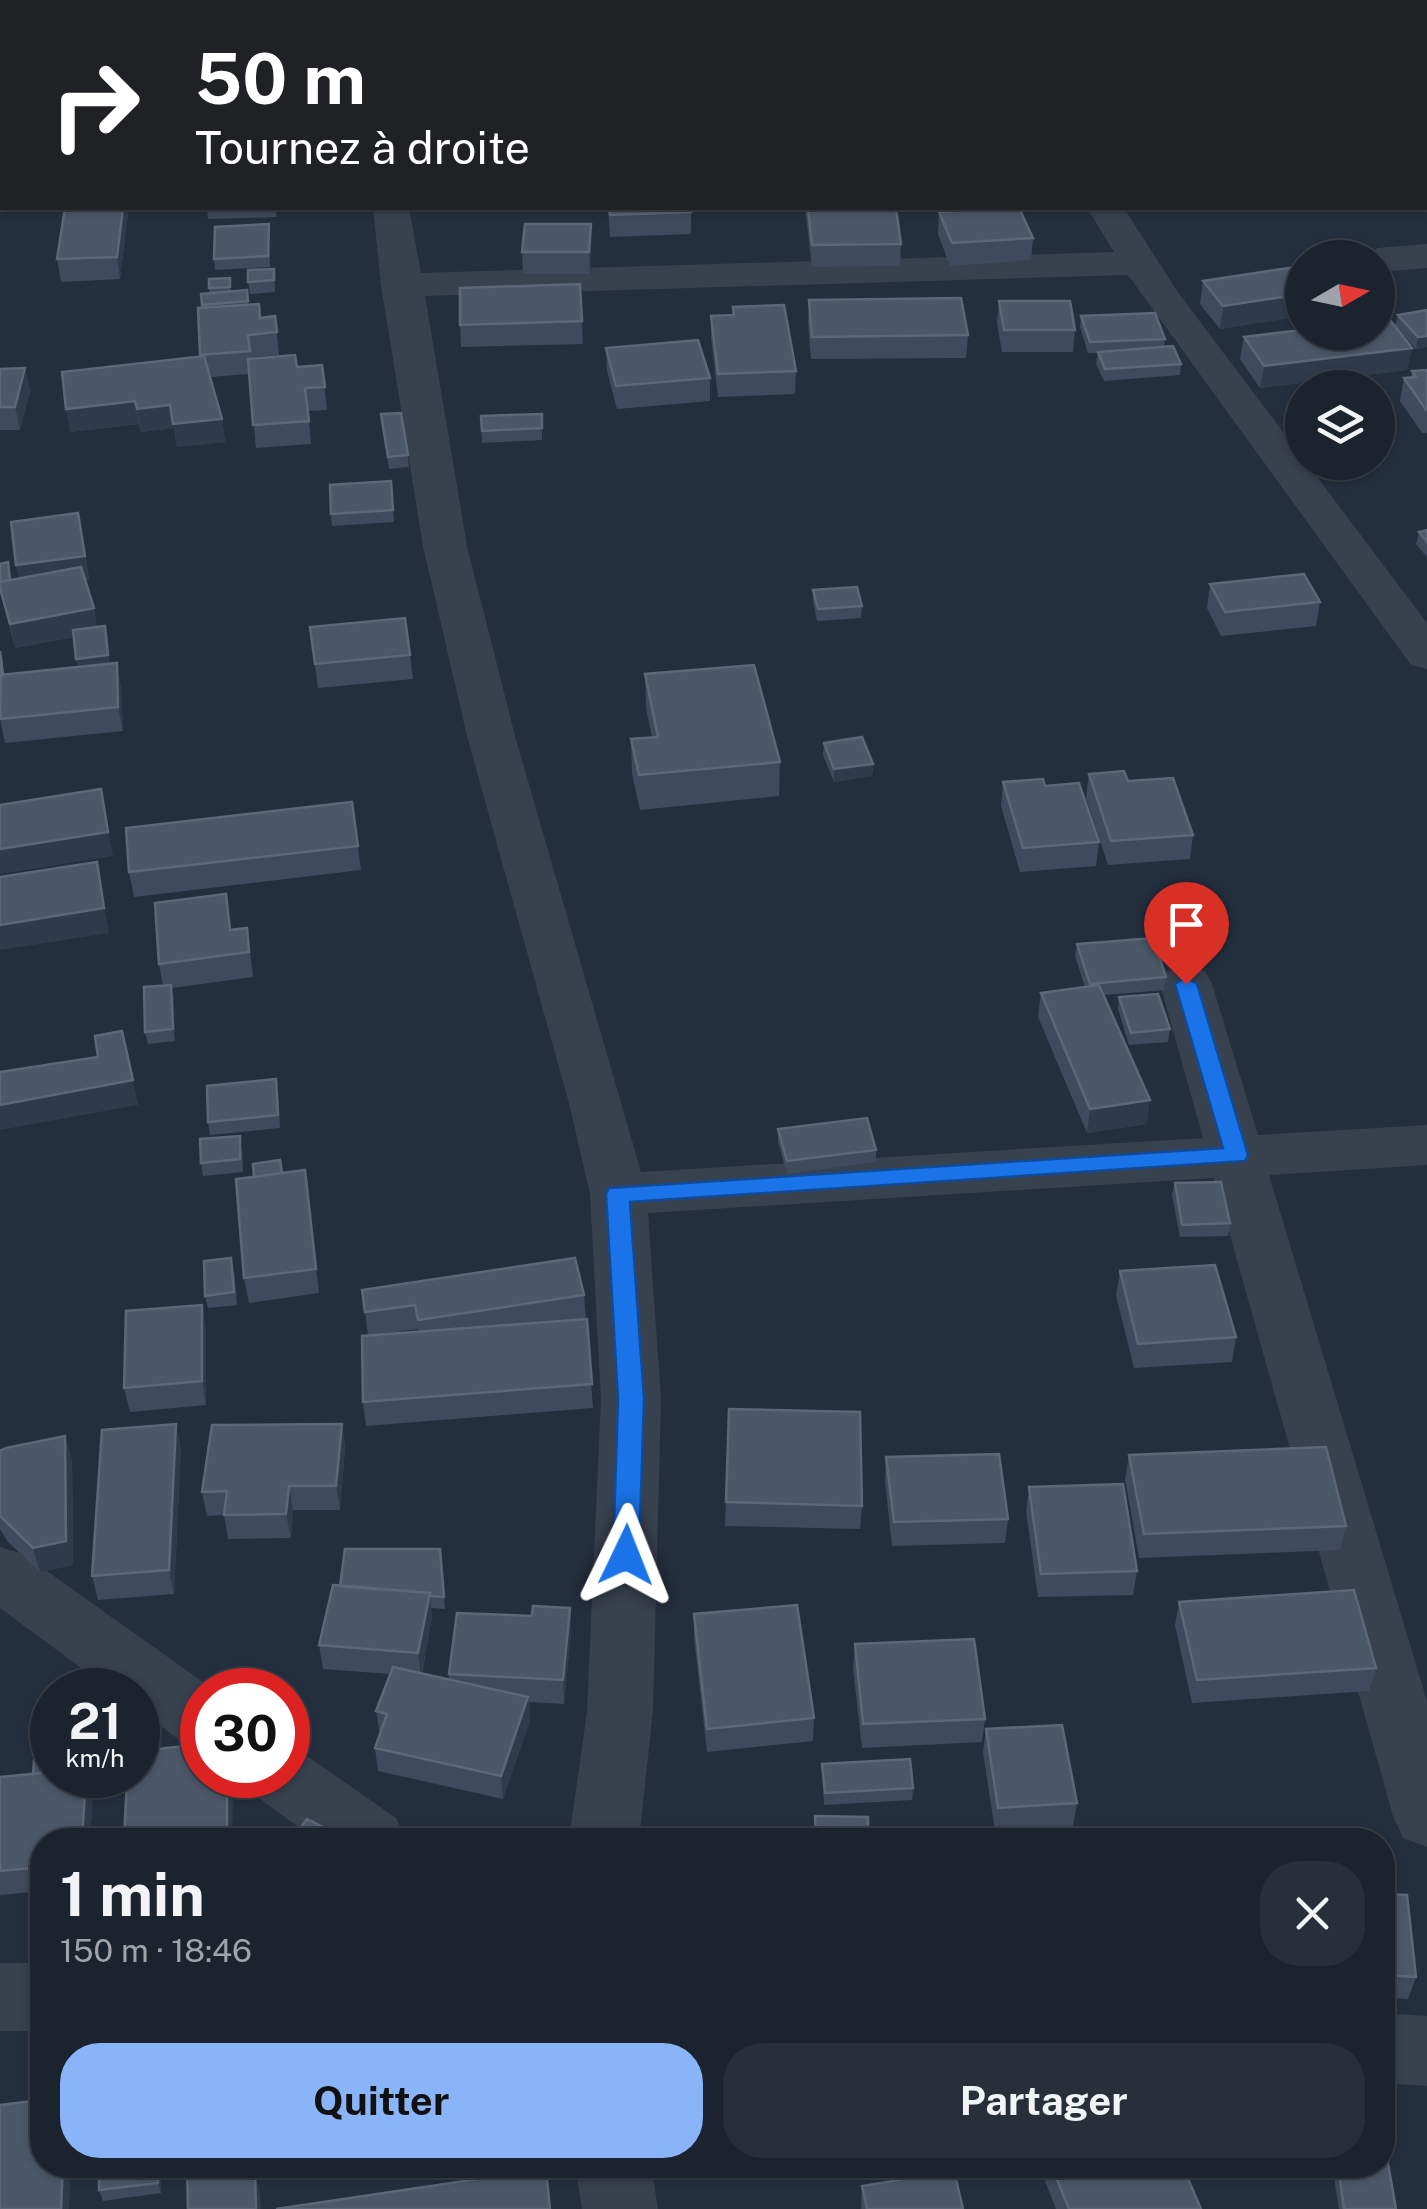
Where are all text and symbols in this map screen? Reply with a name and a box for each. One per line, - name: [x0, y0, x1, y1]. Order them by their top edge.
- text: 50 m: [195, 37, 366, 120]
- icon: right: [30, 40, 160, 170]
- text: Tournez à droite: [195, 121, 530, 174]
- north arrow: [1285, 240, 1395, 350]
- map controls: [1285, 240, 1395, 480]
- button: layers: [1285, 370, 1395, 480]
- pin: [1144, 882, 1229, 985]
- icon: arrive: [1159, 897, 1214, 952]
- position arrow: [574, 1503, 678, 1607]
- speed limit sign: 30: [180, 1668, 310, 1798]
- text: 21: [68, 1691, 122, 1750]
- text: km/h: [66, 1743, 124, 1773]
- text: 1 min: [60, 1859, 205, 1930]
- button: close: [1260, 1861, 1365, 1966]
- text: 150 m · 18:46: [60, 1932, 252, 1969]
- button: Quitter: [60, 2043, 703, 2158]
- button: Partager: [723, 2043, 1365, 2158]

